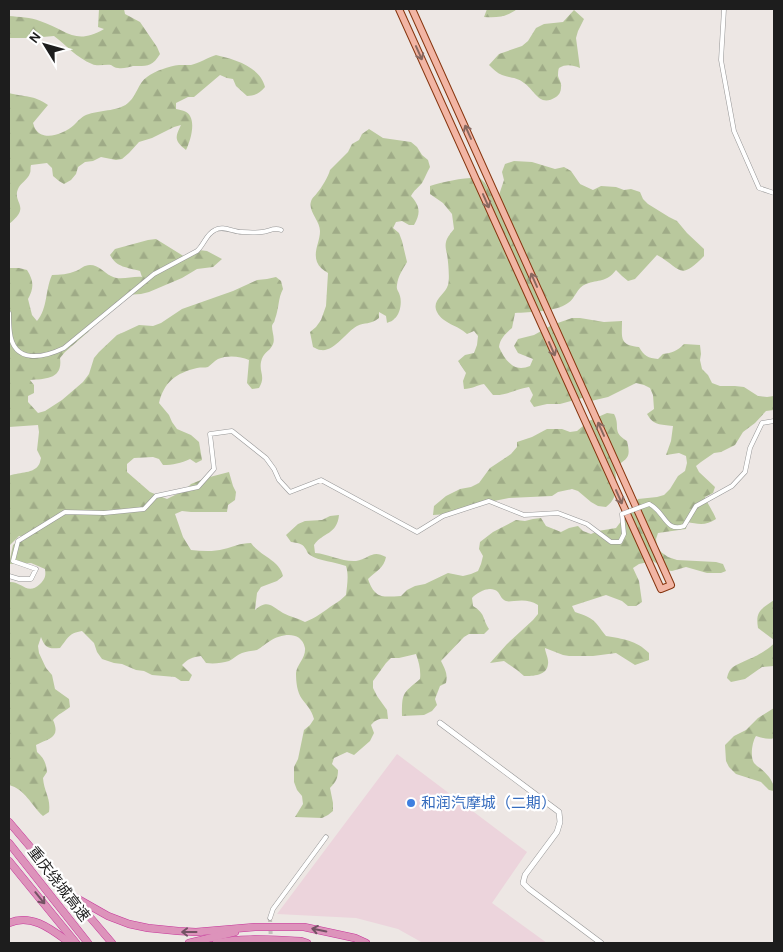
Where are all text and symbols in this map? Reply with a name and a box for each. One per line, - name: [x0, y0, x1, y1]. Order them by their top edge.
- north arrow: [20, 20, 70, 70]
- text: N: [25, 28, 45, 47]
- one-way arrow: [414, 45, 424, 60]
- one-way arrow: [462, 125, 472, 140]
- one-way arrow: [481, 193, 491, 208]
- one-way arrow: [529, 273, 539, 288]
- one-way arrow: [548, 341, 558, 356]
- one-way arrow: [595, 421, 605, 436]
- one-way arrow: [615, 489, 625, 504]
- place label: 和润汽摩城（二期）: [421, 794, 556, 812]
- marker: 和润汽摩城（二期）: [405, 797, 417, 809]
- street label: 重庆绕城高速: [24, 843, 94, 925]
- one-way arrow: [34, 891, 45, 904]
- one-way arrow: [312, 925, 328, 934]
- one-way arrow: [181, 927, 197, 936]

